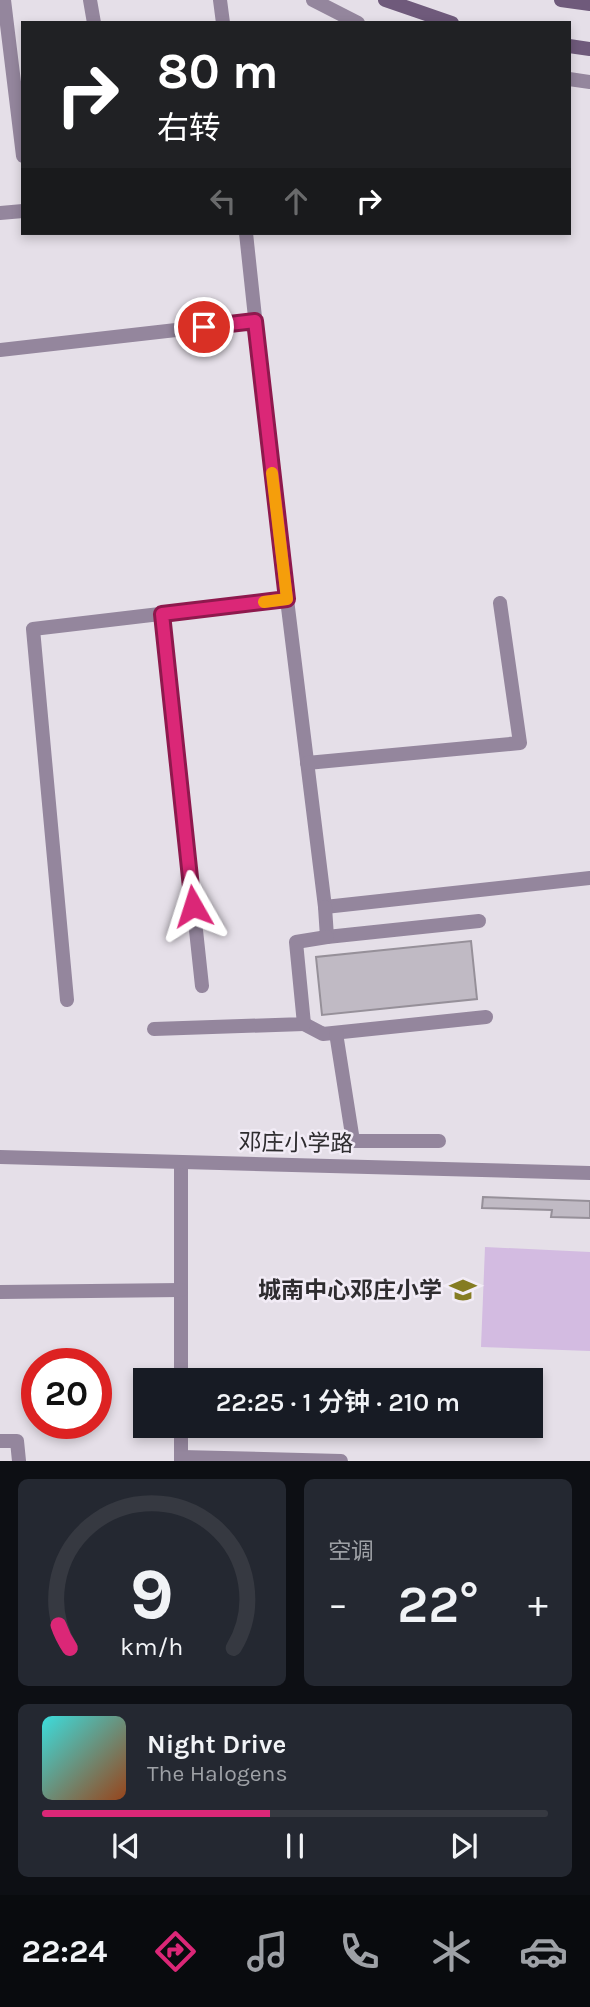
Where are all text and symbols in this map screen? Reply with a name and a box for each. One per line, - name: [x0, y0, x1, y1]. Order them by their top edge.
- text: 80 m: [157, 43, 279, 100]
- icon: right: [42, 49, 133, 140]
- text: 右转: [157, 110, 221, 147]
- icon: left: [204, 182, 242, 220]
- icon: ahead: [277, 182, 315, 220]
- icon: right: [350, 182, 388, 220]
- pin: [174, 297, 234, 357]
- icon: arrive: [185, 308, 223, 346]
- position arrow: [156, 869, 230, 943]
- street label: 邓庄小学路: [238, 1128, 354, 1158]
- school or university icon: 城南中心邓庄小学: [448, 1275, 478, 1305]
- place label: 城南中心邓庄小学: [258, 1277, 442, 1304]
- speed limit sign: 20: [21, 1348, 112, 1439]
- text: 22:25 · 1 分钟 · 210 m: [216, 1387, 460, 1418]
- text: 空调: [328, 1538, 374, 1565]
- text: 9: [130, 1552, 174, 1637]
- text: 22°: [397, 1574, 479, 1635]
- text: −: [328, 1582, 348, 1627]
- text: +: [528, 1582, 548, 1627]
- text: km/h: [120, 1632, 184, 1661]
- text: Night Drive: [147, 1729, 286, 1760]
- text: The Halogens: [147, 1760, 287, 1787]
- icon: previous: [107, 1827, 145, 1865]
- icon: pause: [276, 1827, 314, 1865]
- icon: next: [445, 1827, 483, 1865]
- icon: directions: [151, 1927, 200, 1976]
- icon: music: [243, 1927, 292, 1976]
- icon: phone: [335, 1927, 384, 1976]
- icon: climate: [427, 1927, 476, 1976]
- icon: car: [519, 1927, 568, 1976]
- text: 22:24: [22, 1933, 107, 1970]

